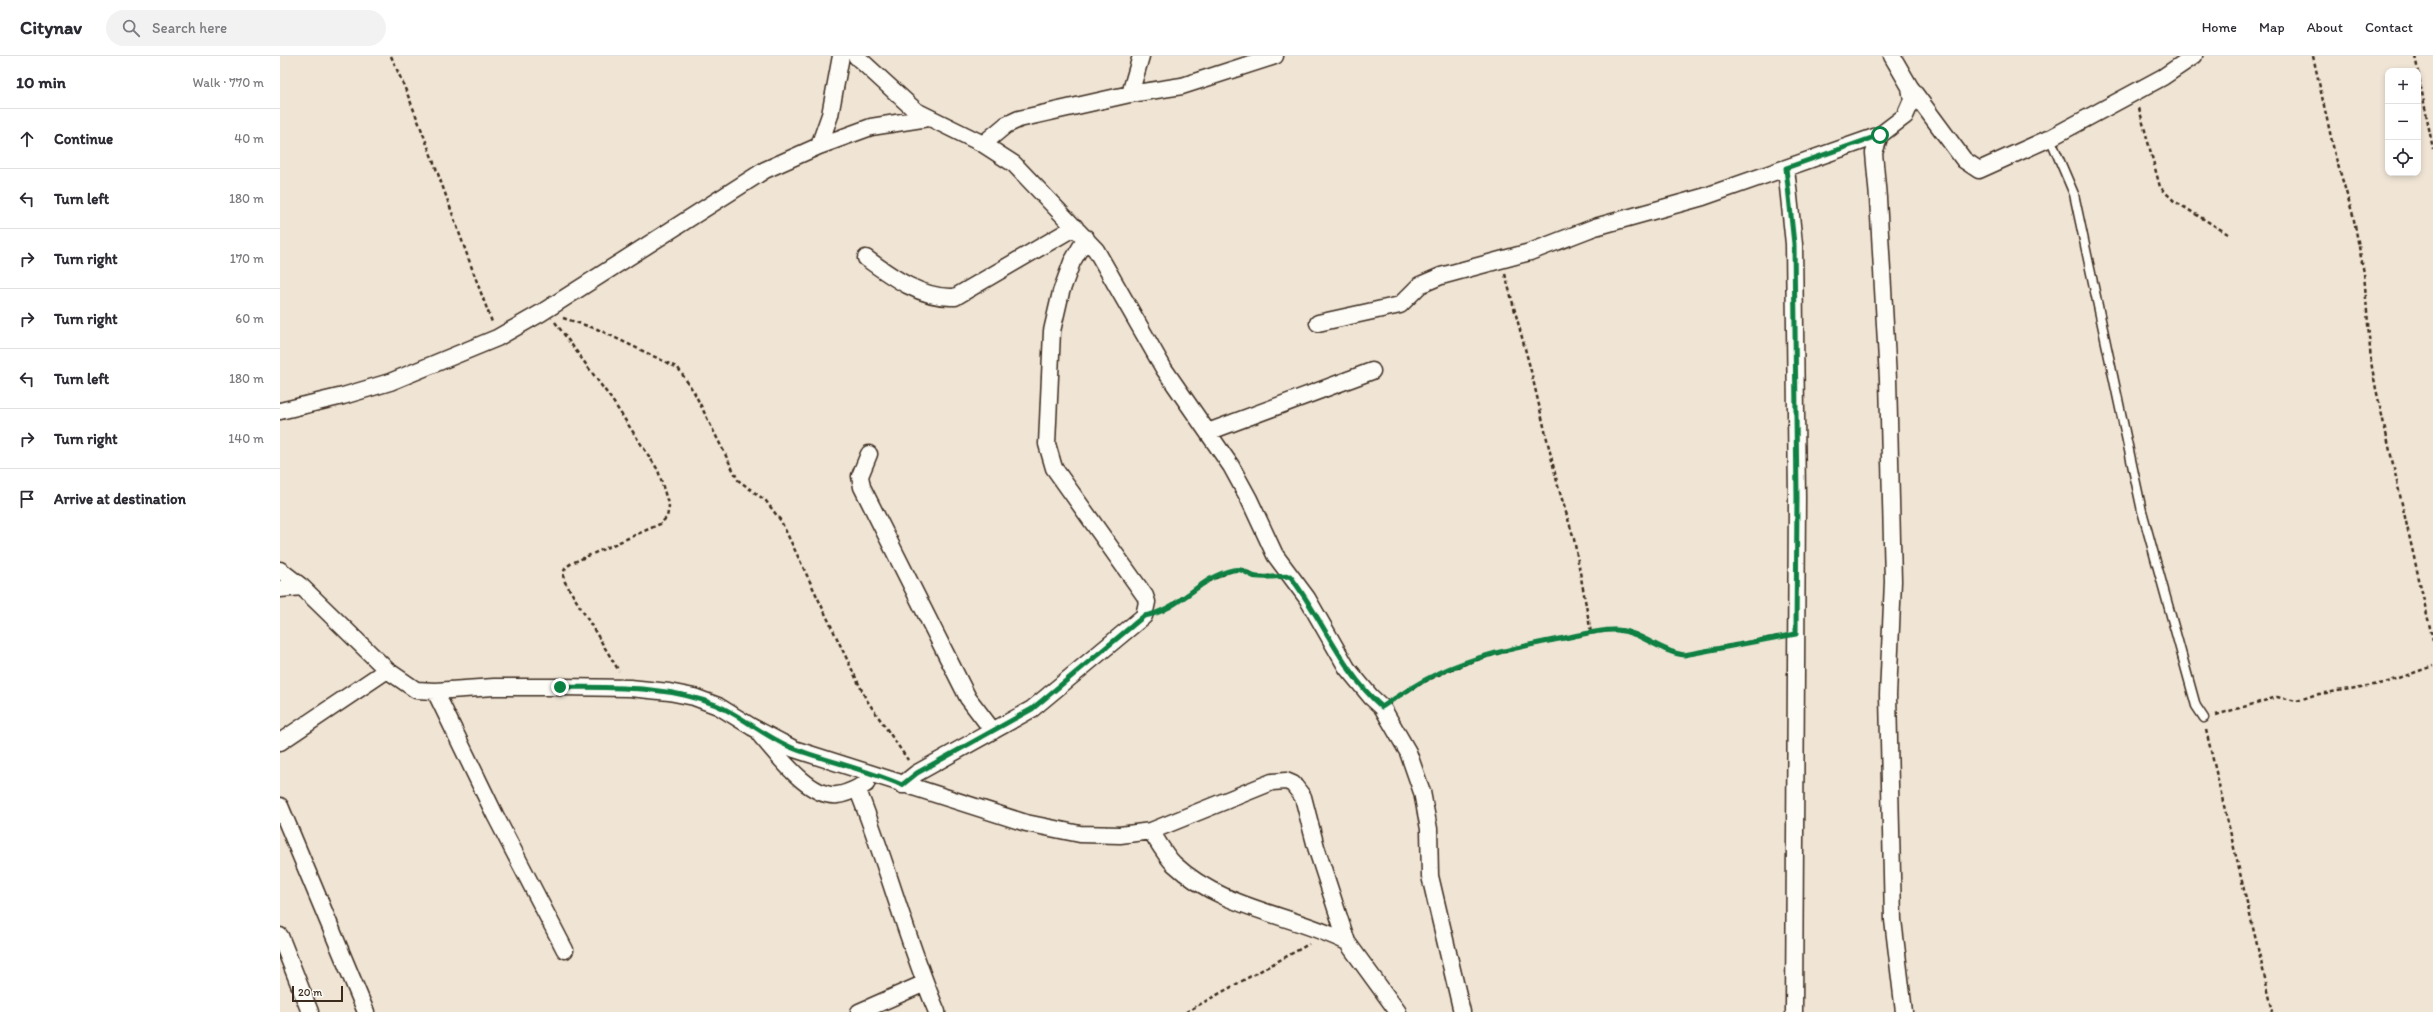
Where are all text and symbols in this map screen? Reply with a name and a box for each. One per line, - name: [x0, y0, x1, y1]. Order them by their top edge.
- search box: [106, 10, 386, 46]
- text: Citynav: [20, 16, 82, 39]
- icon: search: [120, 17, 142, 39]
- text: Search here: [152, 19, 227, 37]
- text: Home: [2202, 19, 2237, 36]
- text: Map: [2259, 19, 2285, 36]
- text: About: [2307, 19, 2343, 36]
- text: Contact: [2365, 19, 2413, 36]
- map controls: [2385, 68, 2421, 176]
- button: +: [2385, 68, 2421, 104]
- text: 10 min: [16, 72, 66, 92]
- text: Walk · 770 m: [193, 75, 264, 90]
- button: −: [2385, 104, 2421, 140]
- route start: [1871, 126, 1889, 144]
- icon: ahead: [16, 128, 38, 150]
- text: Continue: [54, 130, 113, 148]
- text: 40 m: [234, 131, 264, 146]
- button: locate: [2385, 140, 2421, 176]
- icon: left: [16, 188, 38, 210]
- text: Turn left: [54, 190, 109, 208]
- text: 180 m: [229, 191, 264, 206]
- icon: right: [16, 248, 38, 270]
- text: Turn right: [54, 250, 118, 268]
- text: 170 m: [230, 251, 264, 266]
- icon: right: [16, 308, 38, 330]
- text: Turn right: [54, 310, 118, 328]
- text: 60 m: [235, 311, 264, 326]
- icon: left: [16, 368, 38, 390]
- text: Turn left: [54, 370, 109, 388]
- text: 180 m: [229, 371, 264, 386]
- icon: right: [16, 428, 38, 450]
- text: Turn right: [54, 430, 118, 448]
- text: 140 m: [228, 431, 264, 446]
- icon: arrive: [16, 488, 38, 510]
- text: Arrive at destination: [54, 490, 186, 508]
- route end: [551, 678, 569, 696]
- scale bar: [292, 984, 343, 1003]
- text: 20 m: [298, 986, 322, 999]

